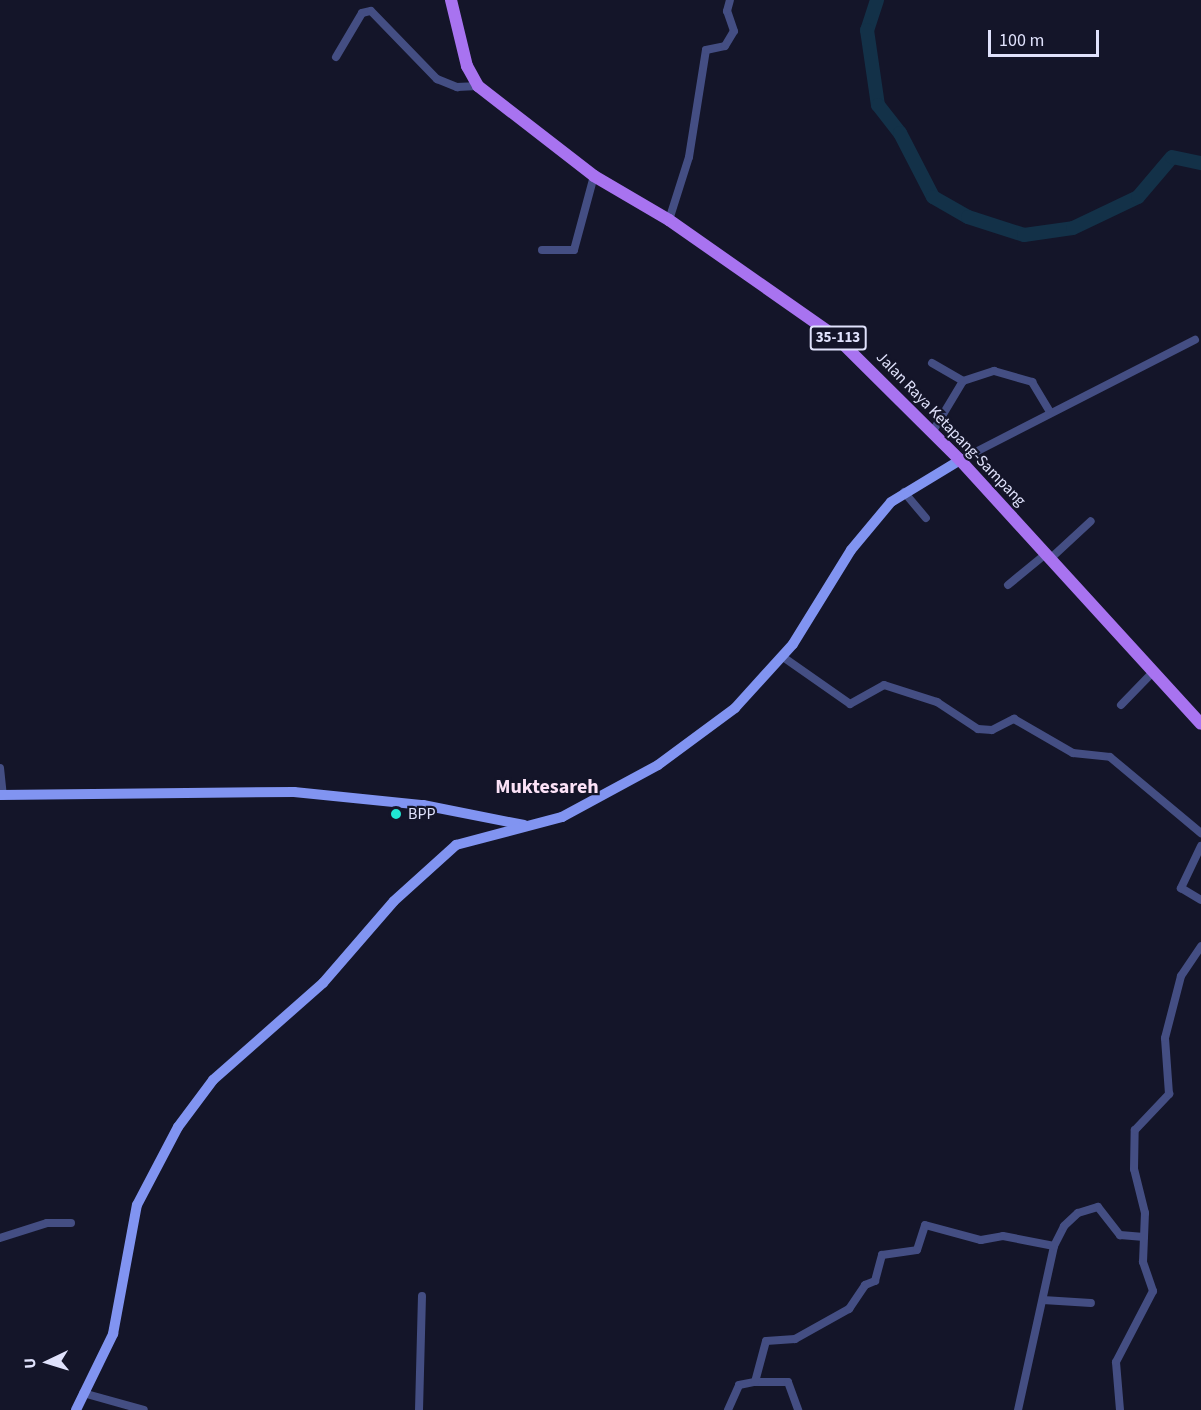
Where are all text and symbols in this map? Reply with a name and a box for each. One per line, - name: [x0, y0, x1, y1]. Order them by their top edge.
- scale bar: [991, 18, 1102, 56]
- text: 100 m: [999, 28, 1044, 53]
- road number: 35-113: [810, 326, 866, 350]
- street label: Jalan Raya Ketapang-Sampang: [872, 348, 1030, 510]
- district label: Muktesareh: [495, 775, 599, 799]
- place label: BPP: [408, 804, 436, 824]
- marker: BPP: [389, 807, 403, 821]
- north arrow: [18, 1332, 78, 1392]
- text: U: [19, 1357, 41, 1369]

